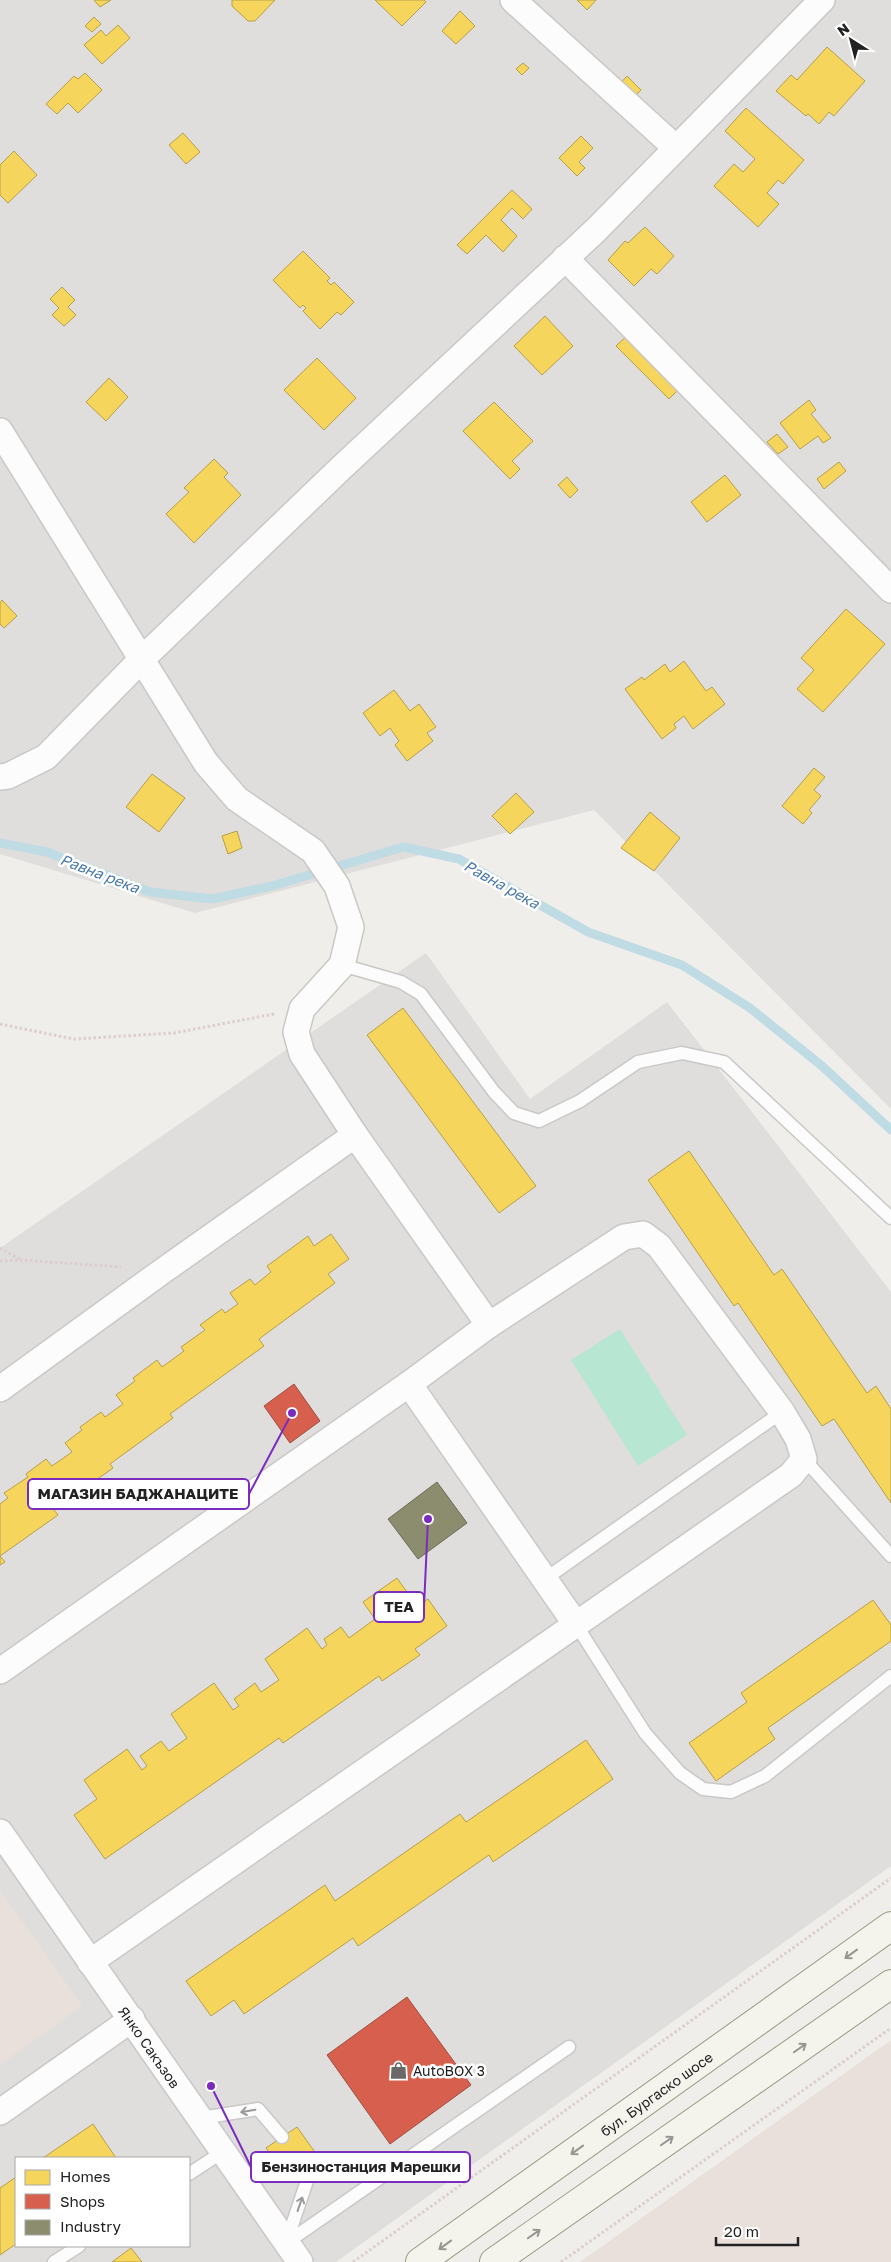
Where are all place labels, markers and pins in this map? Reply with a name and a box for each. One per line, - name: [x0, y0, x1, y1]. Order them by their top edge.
- callout: МАГАЗИН БАДЖАНАЦИТЕ: [28, 1479, 249, 1509]
- callout: ТЕА: [374, 1592, 424, 1622]
- shop icon: AutoBOX 3: [389, 2060, 409, 2080]
- place label: AutoBOX 3: [413, 2062, 485, 2079]
- callout: Бензиностанция Марешки: [251, 2152, 470, 2182]

